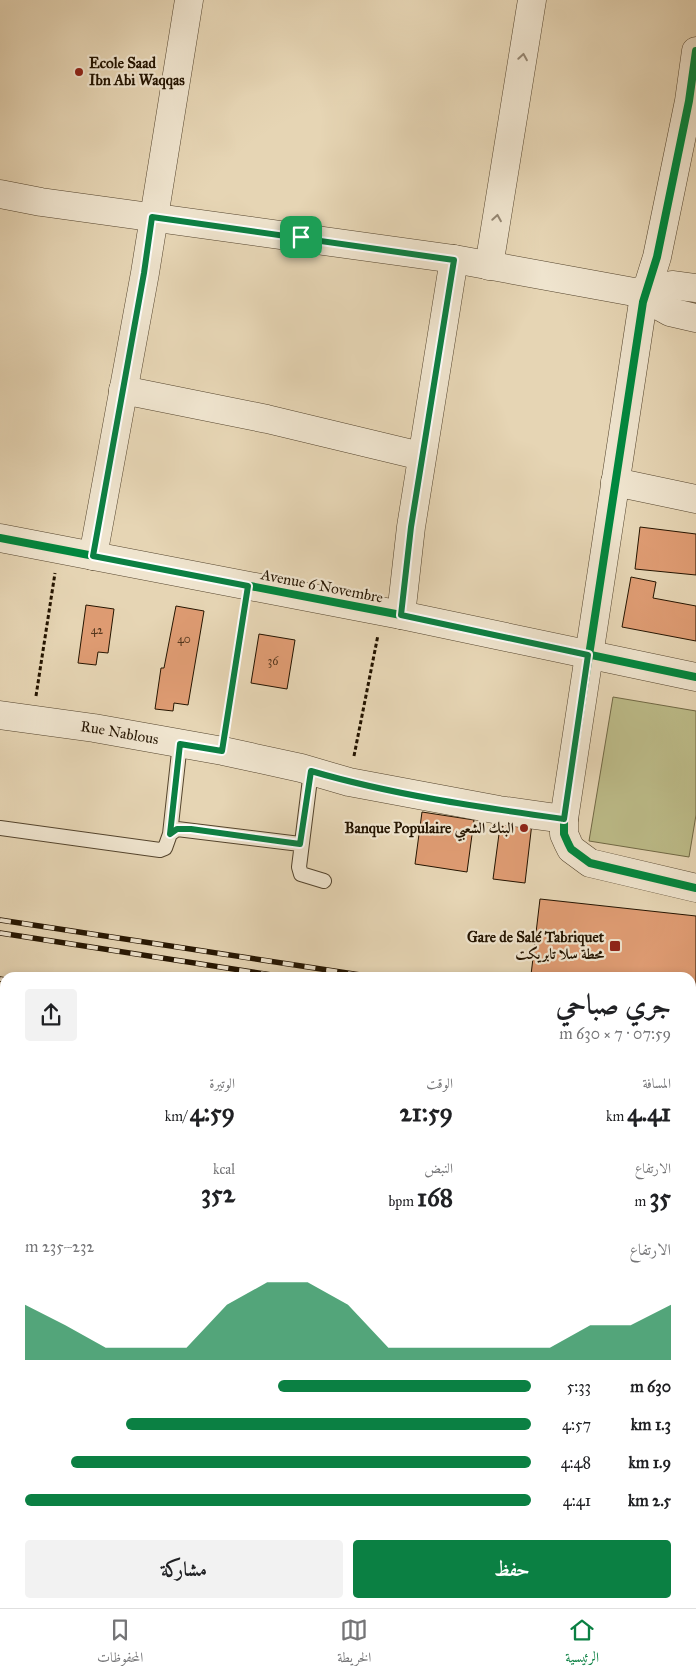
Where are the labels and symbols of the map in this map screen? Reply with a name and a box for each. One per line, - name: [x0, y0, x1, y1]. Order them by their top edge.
- one-way arrow: [517, 53, 527, 62]
- place label: Ecole Saad Ibn Abi Waqqas: [89, 54, 185, 90]
- marker: Ecole Saad Ibn Abi Waqqas: [73, 66, 85, 78]
- one-way arrow: [491, 213, 501, 222]
- pin: [280, 216, 322, 258]
- street label: Avenue 6 Novembre: [258, 565, 385, 607]
- house number: 42: [91, 623, 103, 637]
- house number: 40: [177, 632, 191, 646]
- house number: 36: [268, 654, 279, 668]
- street label: Rue Nablous: [79, 717, 160, 748]
- place label: Banque Populaire البنك الشعبي: [345, 819, 514, 842]
- marker: Banque Populaire البنك الشعبي: [518, 822, 530, 834]
- place label: Gare de Salé Tabriquet محطة سلا تابريكت: [467, 928, 605, 963]
- marker: Gare de Salé Tabriquet محطة سلا تابريكت: [608, 939, 622, 953]

